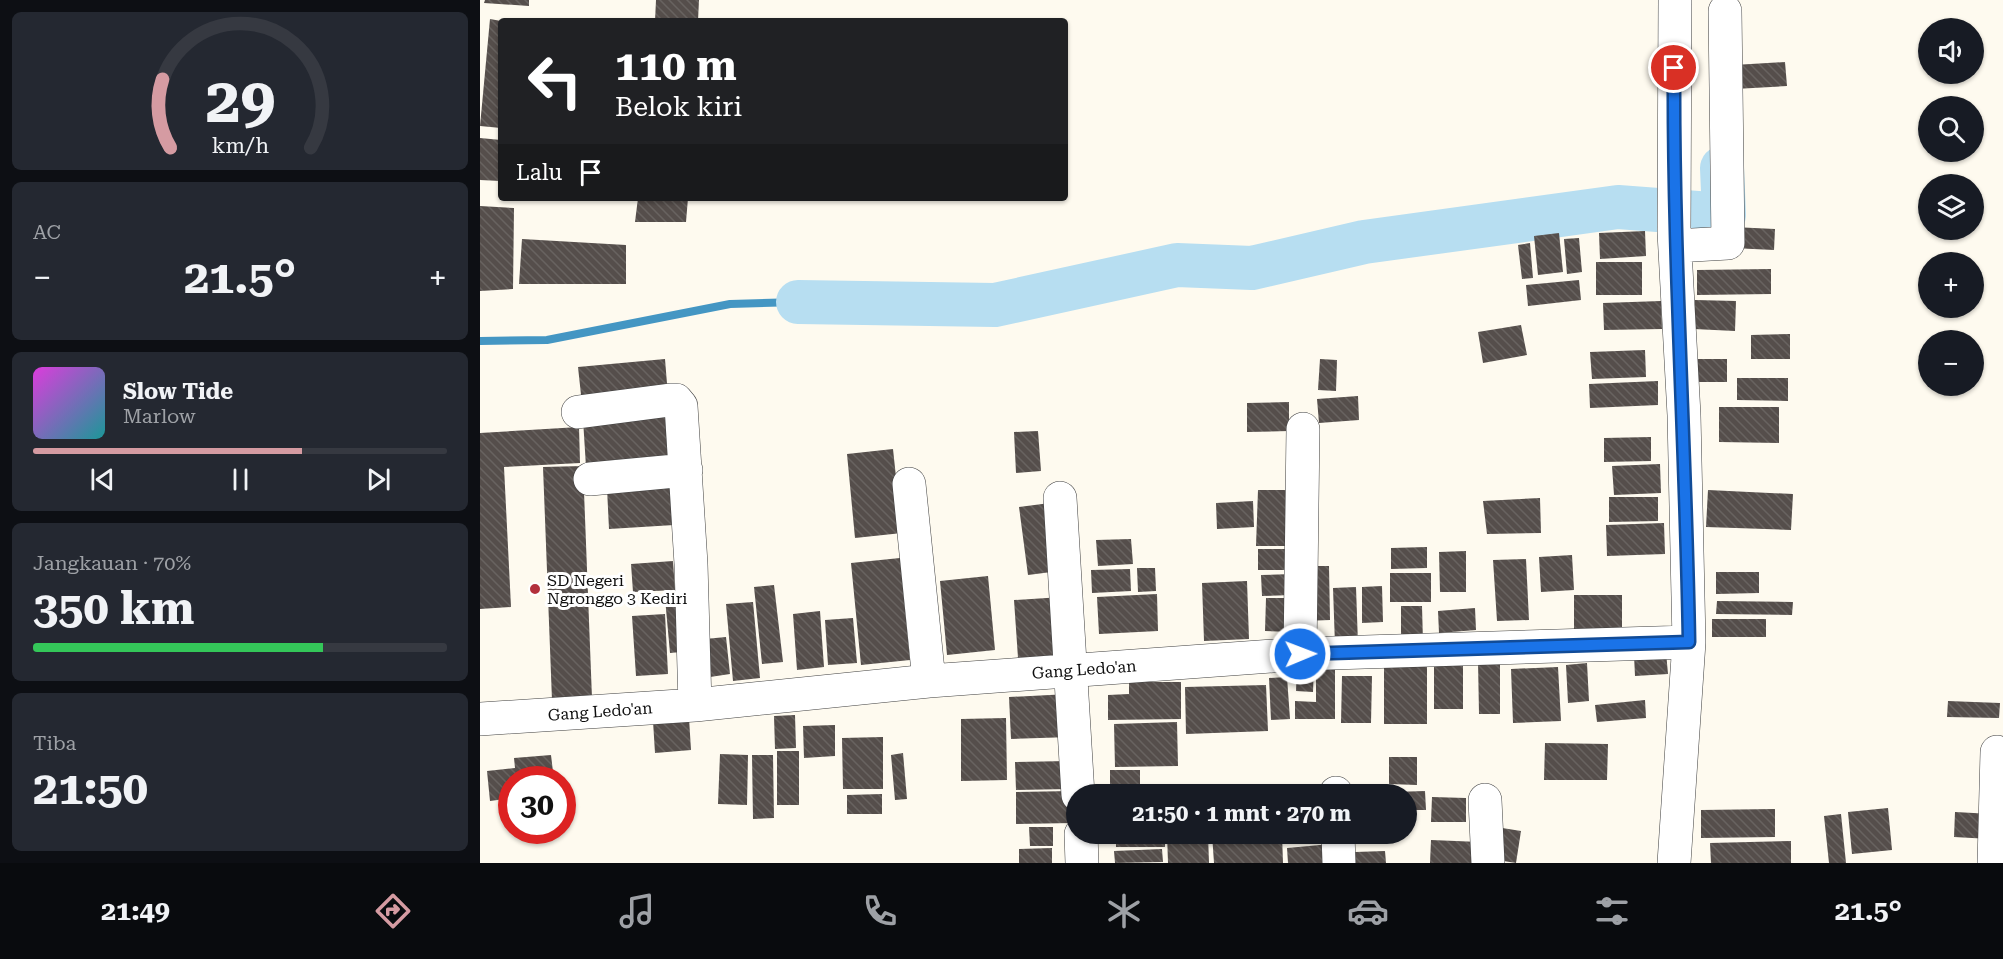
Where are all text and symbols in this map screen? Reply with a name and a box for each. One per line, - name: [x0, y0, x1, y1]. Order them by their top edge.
- map controls: [1918, 18, 1984, 396]
- button: sound: [1918, 18, 1984, 84]
- text: 110 m: [615, 41, 737, 90]
- icon: left: [516, 42, 594, 120]
- pin: [1648, 42, 1699, 93]
- icon: arrive: [1657, 51, 1690, 84]
- text: 29: [205, 64, 275, 137]
- text: Belok kiri: [615, 91, 742, 123]
- button: search: [1918, 96, 1984, 162]
- text: km/h: [211, 133, 269, 158]
- icon: arrive: [574, 156, 607, 189]
- text: Lalu: [516, 160, 562, 185]
- button: layers: [1918, 174, 1984, 240]
- text: AC: [33, 220, 61, 244]
- text: 21.5°: [184, 251, 296, 304]
- button: +: [1918, 252, 1984, 318]
- text: −: [33, 258, 51, 297]
- text: +: [429, 258, 447, 297]
- button: −: [1918, 330, 1984, 396]
- text: Slow Tide: [123, 379, 233, 404]
- text: Marlow: [123, 404, 196, 428]
- icon: previous: [86, 463, 119, 496]
- icon: pause: [224, 463, 257, 496]
- icon: next: [362, 463, 395, 496]
- text: Jangkauan · 70%: [33, 551, 191, 575]
- place label: SD Negeri Ngronggo 3 Kediri: [547, 571, 687, 608]
- text: 350 km: [33, 582, 194, 635]
- marker: SD Negeri Ngronggo 3 Kediri: [528, 582, 542, 596]
- position arrow: [1268, 622, 1332, 686]
- street label: Gang Ledo'an: [1031, 656, 1137, 683]
- street label: Gang Ledo'an: [547, 698, 653, 725]
- text: Tiba: [33, 731, 76, 755]
- text: 21:50: [33, 762, 148, 815]
- speed limit sign: 30: [498, 766, 576, 844]
- text: 21:50 · 1 mnt · 270 m: [1132, 801, 1351, 826]
- icon: directions: [372, 890, 414, 932]
- icon: music: [616, 890, 658, 932]
- icon: phone: [859, 890, 901, 932]
- icon: climate: [1103, 890, 1145, 932]
- icon: car: [1347, 890, 1389, 932]
- icon: filters: [1591, 890, 1633, 932]
- text: 21:49: [101, 895, 170, 927]
- text: 21.5°: [1835, 895, 1902, 927]

